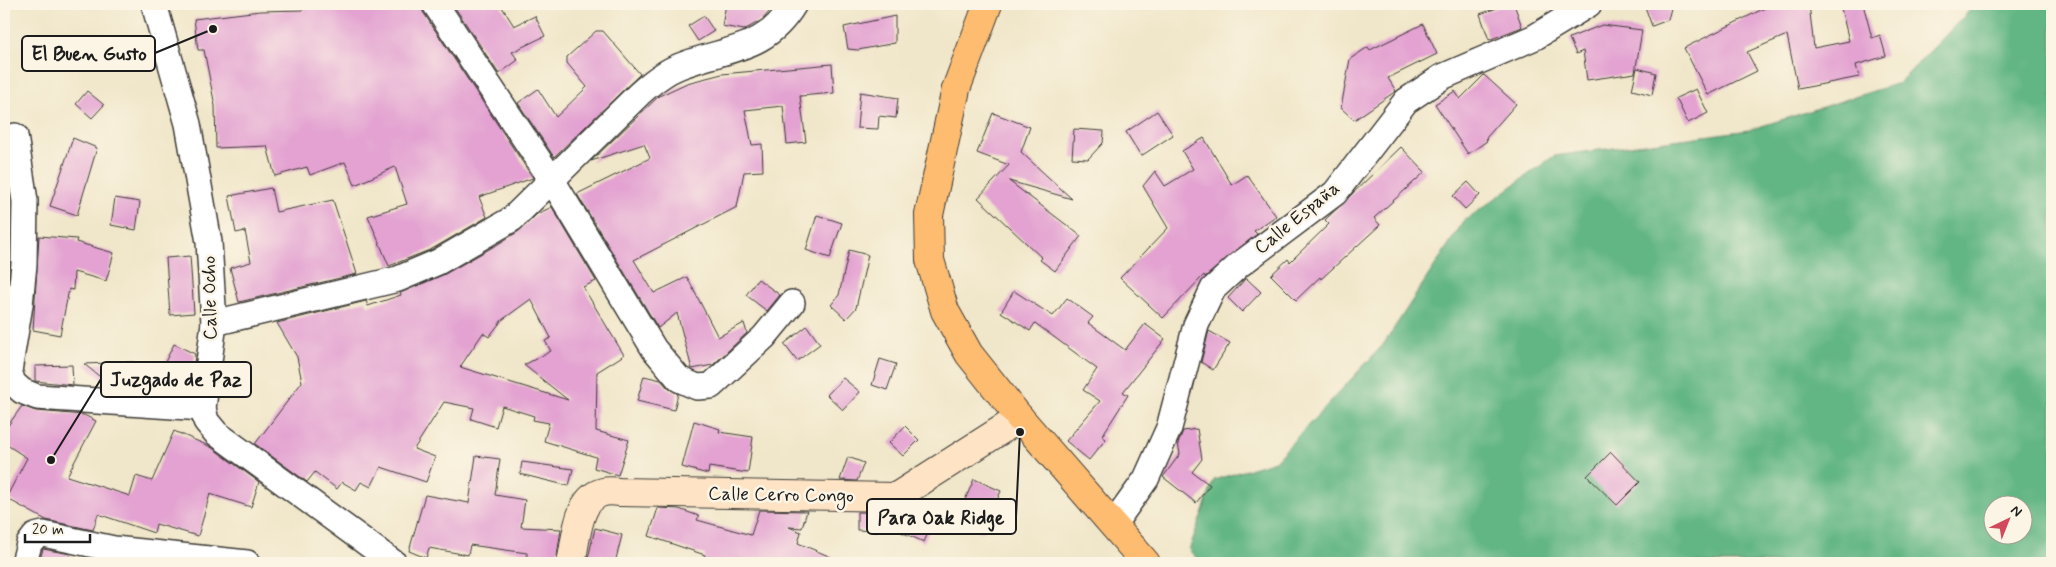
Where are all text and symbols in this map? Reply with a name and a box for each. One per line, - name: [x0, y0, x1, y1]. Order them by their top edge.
- callout: El Buen Gusto: [22, 36, 155, 71]
- text: El Buen Gusto: [31, 41, 147, 68]
- street label: Calle España: [1249, 176, 1345, 260]
- street label: Calle Ocho: [197, 256, 223, 340]
- callout: Juzgado de Paz: [101, 362, 251, 397]
- text: Juzgado de Paz: [110, 367, 242, 396]
- street label: Calle Cerro Congo: [708, 481, 854, 511]
- north arrow: [1984, 494, 2034, 544]
- callout: Para Oak Ridge: [867, 499, 1016, 534]
- text: N: [2007, 501, 2026, 521]
- text: Para Oak Ridge: [878, 505, 1005, 532]
- scale bar: [25, 512, 90, 544]
- text: 20 m: [32, 520, 64, 540]

